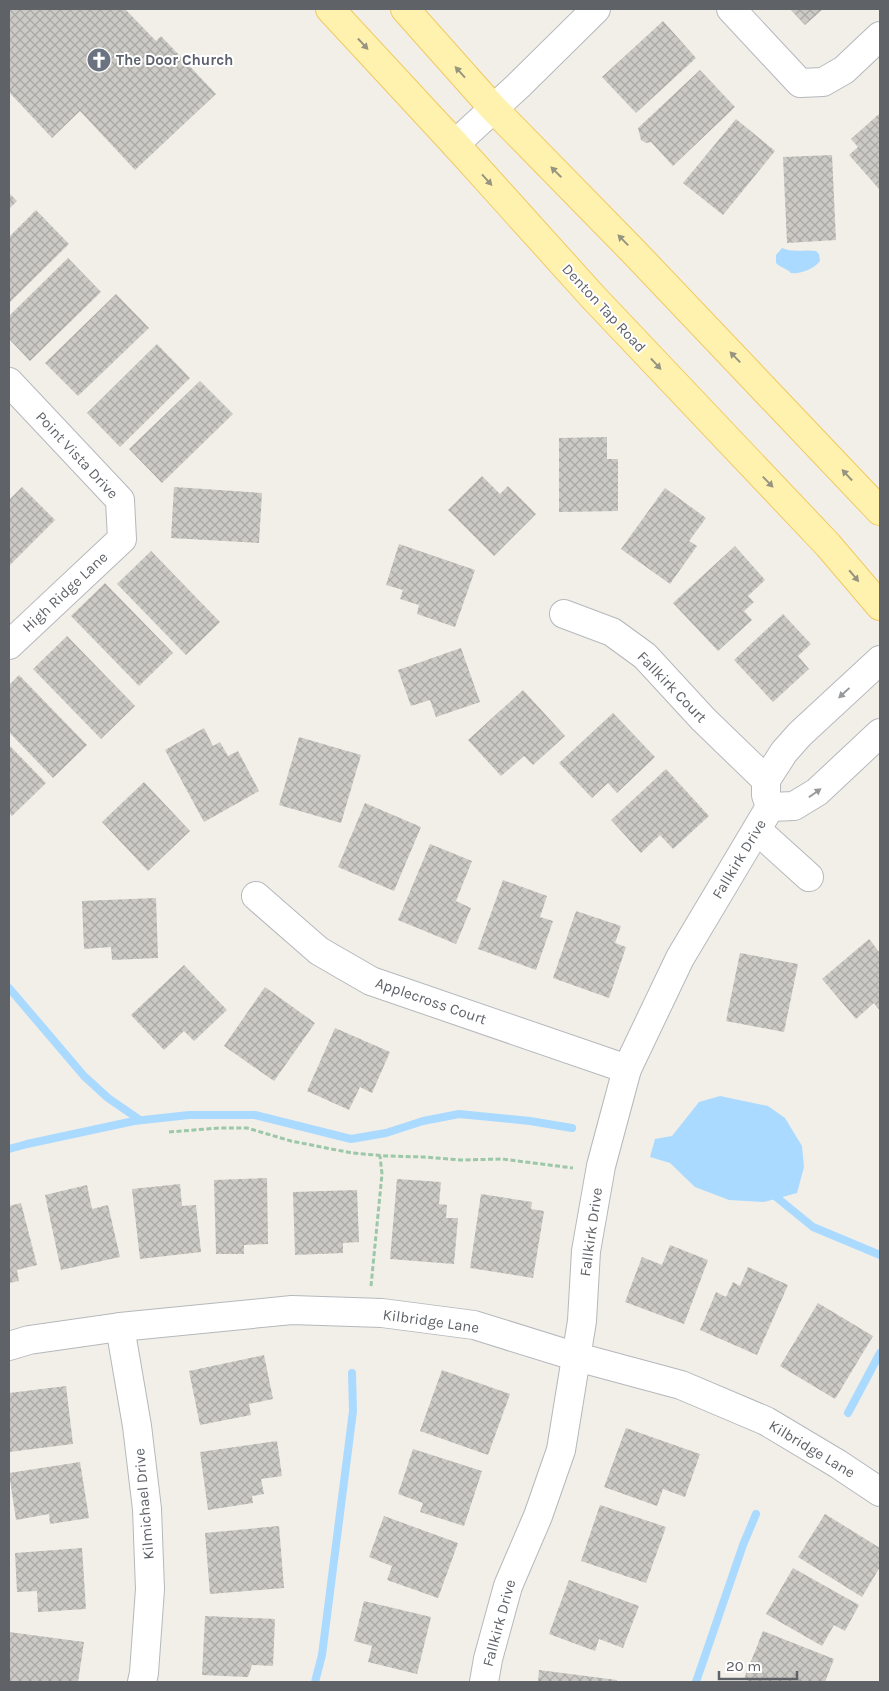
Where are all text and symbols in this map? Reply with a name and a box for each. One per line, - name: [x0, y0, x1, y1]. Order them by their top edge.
- one-way arrow: [357, 38, 369, 50]
- church icon: The Door Church: [86, 47, 112, 73]
- place label: The Door Church: [116, 51, 233, 69]
- one-way arrow: [455, 65, 466, 78]
- one-way arrow: [550, 167, 562, 179]
- one-way arrow: [481, 173, 493, 185]
- one-way arrow: [617, 234, 629, 246]
- street label: Denton Tap Road: [558, 260, 650, 356]
- one-way arrow: [729, 352, 741, 364]
- one-way arrow: [650, 358, 662, 370]
- street label: Point Vista Drive: [32, 408, 122, 502]
- one-way arrow: [841, 470, 853, 482]
- one-way arrow: [762, 476, 774, 488]
- street label: High Ridge Lane: [19, 548, 111, 636]
- one-way arrow: [848, 569, 860, 581]
- street label: Fallkirk Court: [634, 648, 711, 727]
- one-way arrow: [838, 687, 850, 699]
- one-way arrow: [808, 788, 822, 798]
- street label: Fallkirk Drive: [708, 816, 770, 902]
- street label: Applecross Court: [373, 974, 489, 1029]
- street label: Fallkirk Drive: [576, 1186, 606, 1278]
- street label: Kilbridge Lane: [382, 1305, 480, 1337]
- street label: Kilbridge Lane: [766, 1416, 858, 1482]
- street label: Kilmichael Drive: [130, 1448, 158, 1560]
- street label: Fallkirk Drive: [479, 1577, 519, 1669]
- scale bar: [719, 1648, 796, 1680]
- text: 20 m: [726, 1657, 761, 1675]

